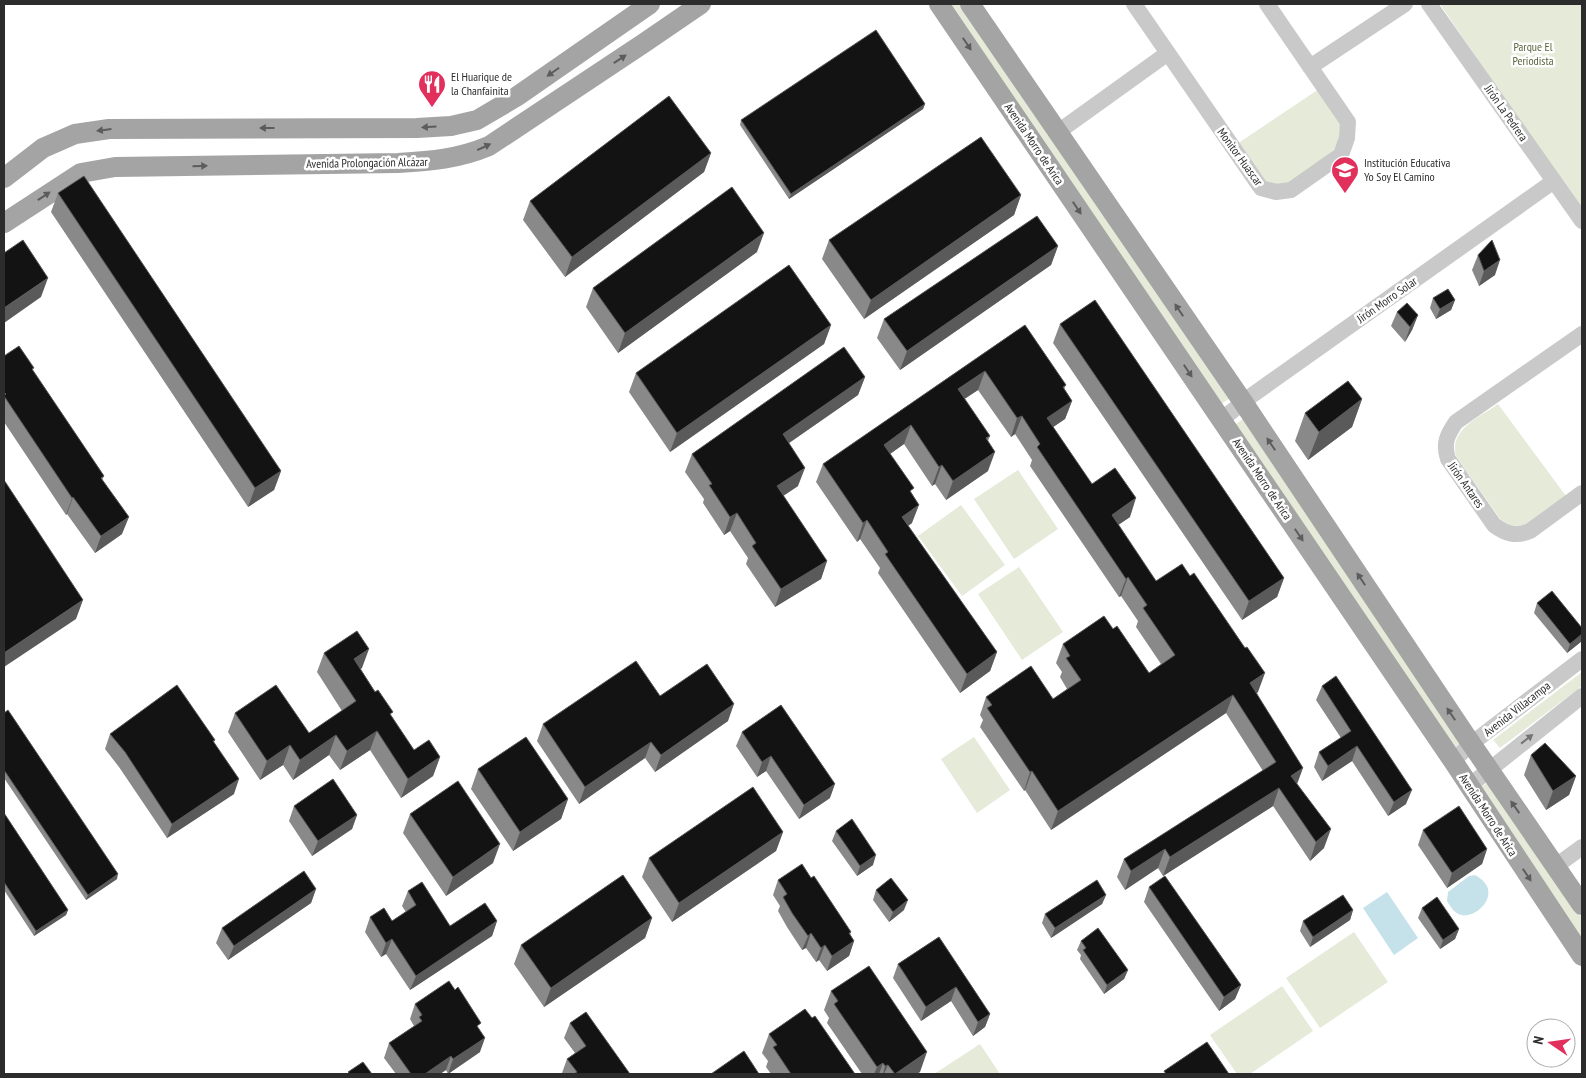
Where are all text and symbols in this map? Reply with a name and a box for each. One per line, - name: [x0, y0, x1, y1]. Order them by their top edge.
- one-way arrow: [962, 37, 972, 51]
- park label: Parque El Periodista: [1512, 39, 1554, 68]
- one-way arrow: [614, 54, 627, 64]
- one-way arrow: [546, 67, 559, 76]
- restaurant icon: El Huarique de la Chanfainita: [417, 69, 447, 108]
- place label: El Huarique de la Chanfainita: [451, 69, 512, 98]
- street label: Jirón La Pedrera: [1481, 81, 1531, 144]
- street label: Avenida Morro de Arica: [1001, 100, 1067, 188]
- one-way arrow: [259, 124, 275, 132]
- one-way arrow: [421, 124, 437, 132]
- street label: Monitor Huascar: [1214, 125, 1267, 189]
- one-way arrow: [96, 126, 112, 134]
- one-way arrow: [477, 143, 491, 151]
- street label: Avenida Prolongación Alcázar: [306, 154, 429, 171]
- school or university icon: Institución Educativa Yo Soy El Camino: [1330, 155, 1360, 194]
- place label: Institución Educativa Yo Soy El Camino: [1364, 155, 1451, 184]
- one-way arrow: [192, 162, 208, 170]
- one-way arrow: [38, 191, 51, 201]
- one-way arrow: [1072, 201, 1082, 214]
- street label: Jirón Morro Solar: [1353, 273, 1420, 326]
- one-way arrow: [1174, 303, 1184, 316]
- one-way arrow: [1183, 364, 1193, 378]
- street label: Avenida Morro de Arica: [1229, 435, 1295, 523]
- one-way arrow: [1266, 437, 1276, 451]
- street label: Jirón Antares: [1445, 458, 1488, 511]
- one-way arrow: [1294, 528, 1304, 541]
- one-way arrow: [1356, 573, 1365, 586]
- street label: Avenida Villacampa: [1480, 678, 1553, 739]
- one-way arrow: [1446, 708, 1456, 721]
- one-way arrow: [1520, 733, 1533, 744]
- street label: Avenida Morro de Arica: [1456, 771, 1521, 859]
- one-way arrow: [1510, 801, 1520, 814]
- one-way arrow: [1522, 868, 1532, 882]
- north arrow: [1526, 1018, 1576, 1068]
- text: N: [1529, 1034, 1548, 1046]

